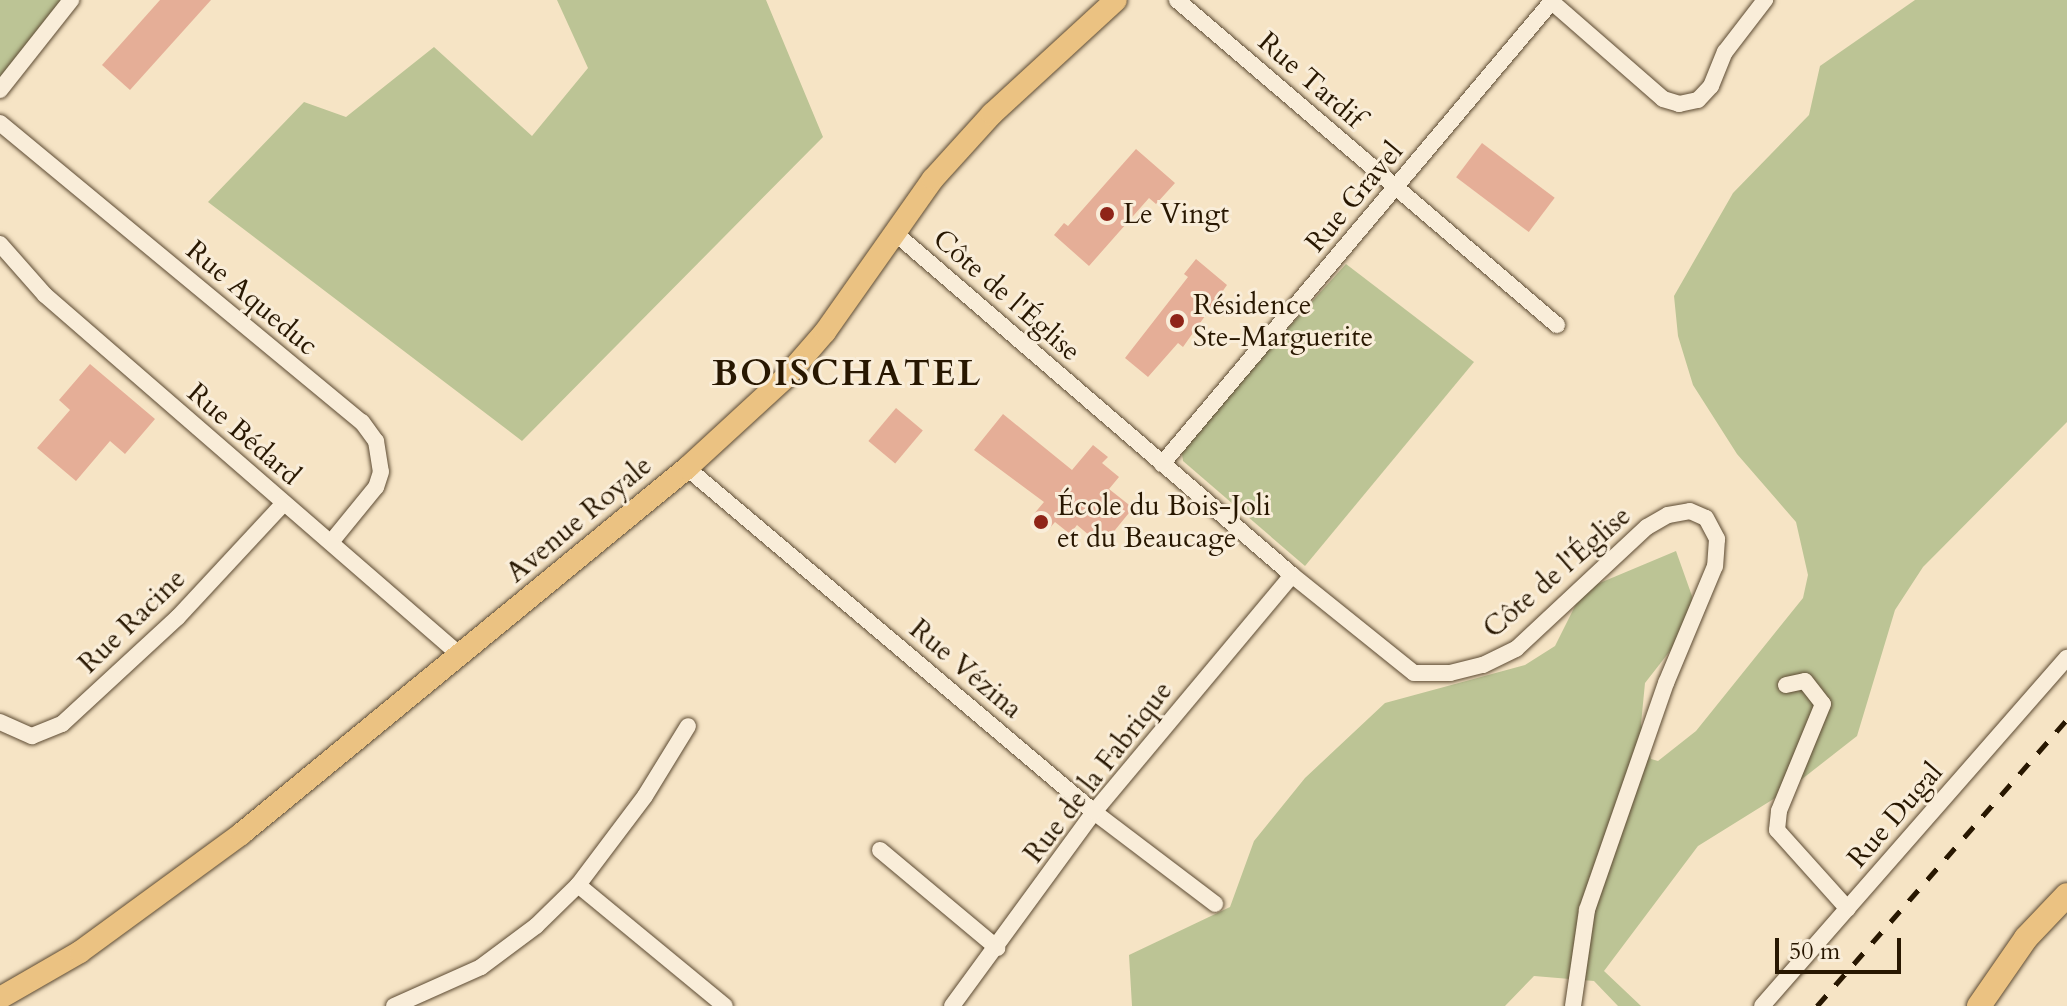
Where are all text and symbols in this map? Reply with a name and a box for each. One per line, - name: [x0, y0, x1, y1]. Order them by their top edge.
- street label: Rue Tardif: [1251, 25, 1371, 135]
- street label: Rue Gravel: [1298, 135, 1410, 259]
- place label: Le Vingt: [1123, 197, 1229, 231]
- marker: Le Vingt: [1098, 205, 1116, 223]
- street label: Côte de l'Église: [926, 222, 1088, 368]
- street label: Rue Aqueduc: [180, 233, 324, 363]
- place label: Résidence Ste-Marguerite: [1193, 288, 1373, 354]
- marker: Résidence Ste-Marguerite: [1168, 312, 1186, 330]
- district label: BOISCHATEL: [712, 352, 982, 396]
- street label: Rue Bédard: [181, 376, 307, 492]
- street label: Avenue Royale: [499, 448, 659, 590]
- place label: École du Bois-Joli et du Beaucage: [1057, 489, 1271, 555]
- street label: Côte de l'Église: [1476, 499, 1638, 645]
- marker: École du Bois-Joli et du Beaucage: [1032, 513, 1050, 531]
- street label: Rue Racine: [71, 562, 193, 680]
- street label: Rue Vézina: [903, 612, 1029, 726]
- street label: Rue de la Fabrique: [1017, 675, 1179, 869]
- street label: Rue Dugal: [1840, 756, 1950, 874]
- scale bar: [1779, 922, 1905, 972]
- text: 50 m: [1789, 935, 1840, 968]

